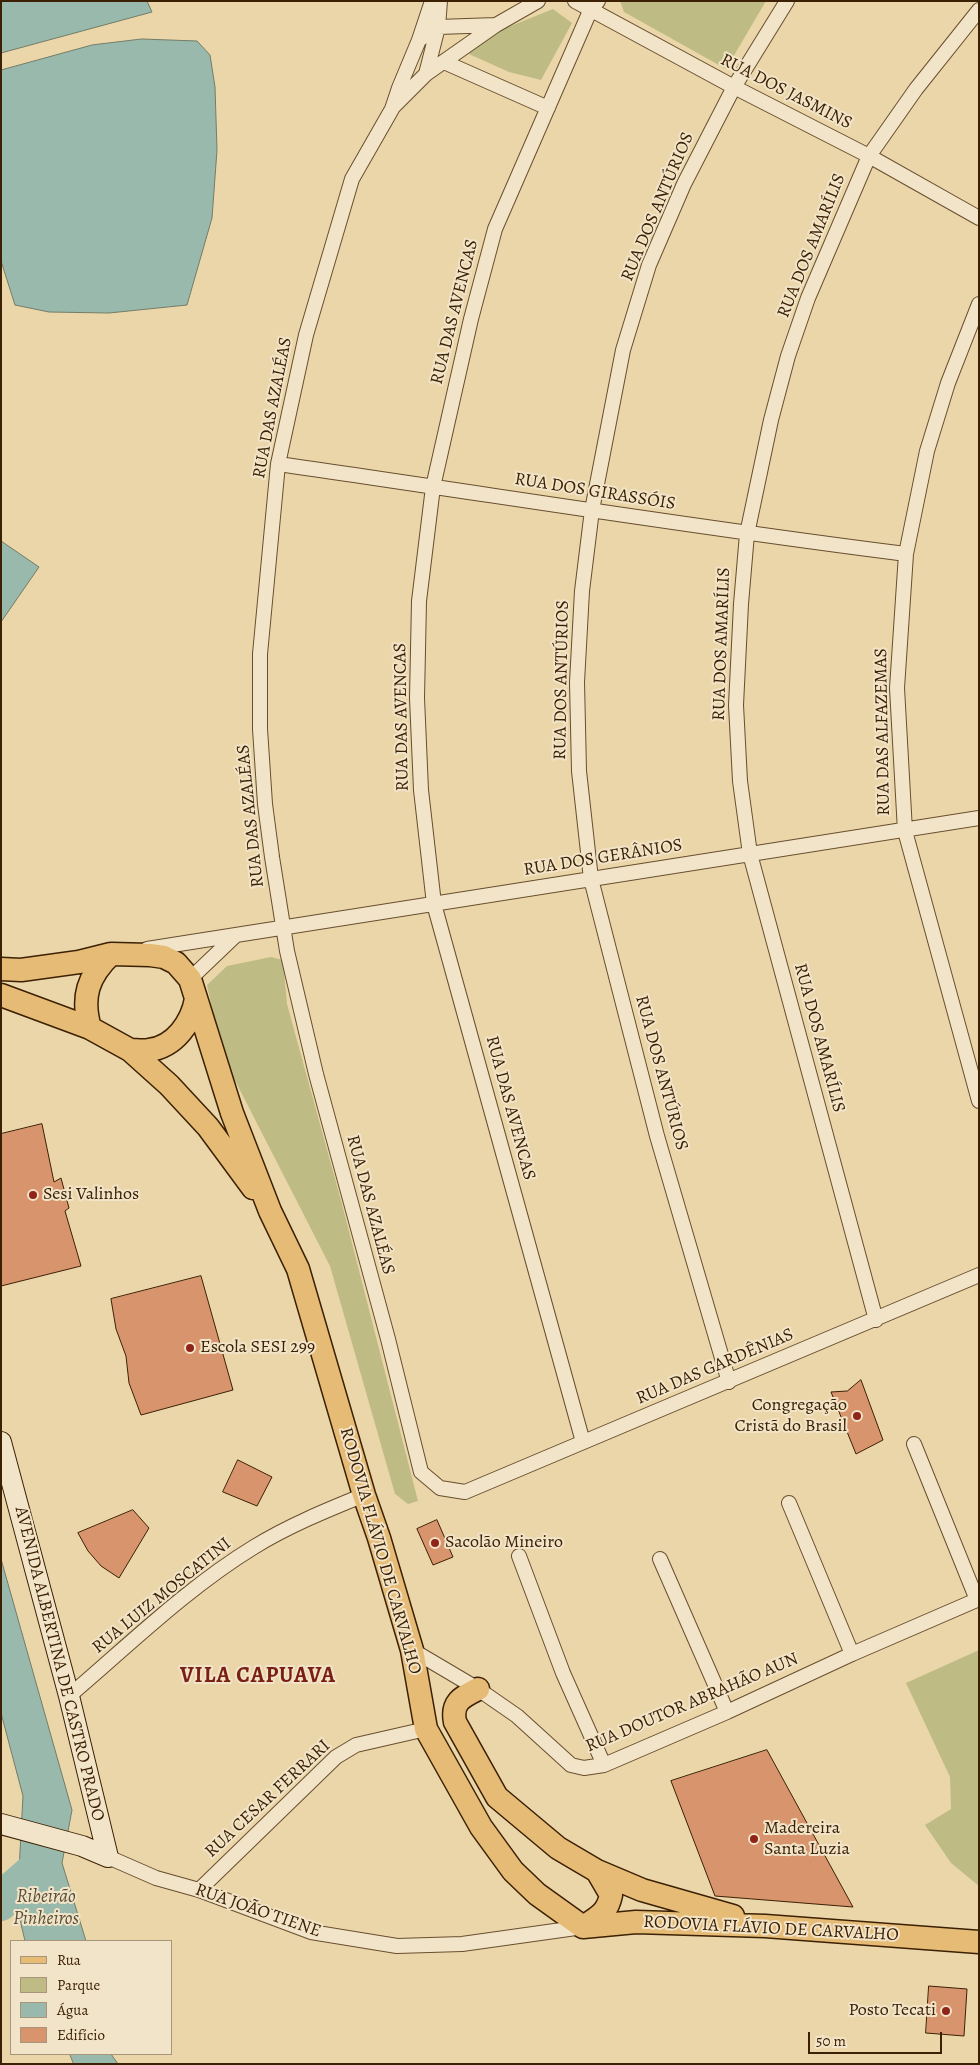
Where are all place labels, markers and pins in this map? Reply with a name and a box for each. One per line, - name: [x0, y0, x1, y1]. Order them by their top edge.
- place label: Sesi Valinhos: [43, 1184, 139, 1206]
- marker: Sesi Valinhos: [27, 1189, 39, 1201]
- place label: Escola SESI 299: [200, 1337, 315, 1359]
- marker: Escola SESI 299: [184, 1342, 196, 1354]
- place label: Congregação Cristã do Brasil: [734, 1395, 847, 1438]
- marker: Congregação Cristã do Brasil: [851, 1410, 863, 1422]
- place label: Sacolão Mineiro: [445, 1532, 563, 1554]
- marker: Sacolão Mineiro: [429, 1537, 441, 1549]
- place label: Madereira Santa Luzia: [764, 1818, 850, 1860]
- marker: Madereira Santa Luzia: [748, 1833, 760, 1845]
- place label: Posto Tecati: [849, 2000, 936, 2022]
- marker: Posto Tecati: [940, 2005, 952, 2017]

